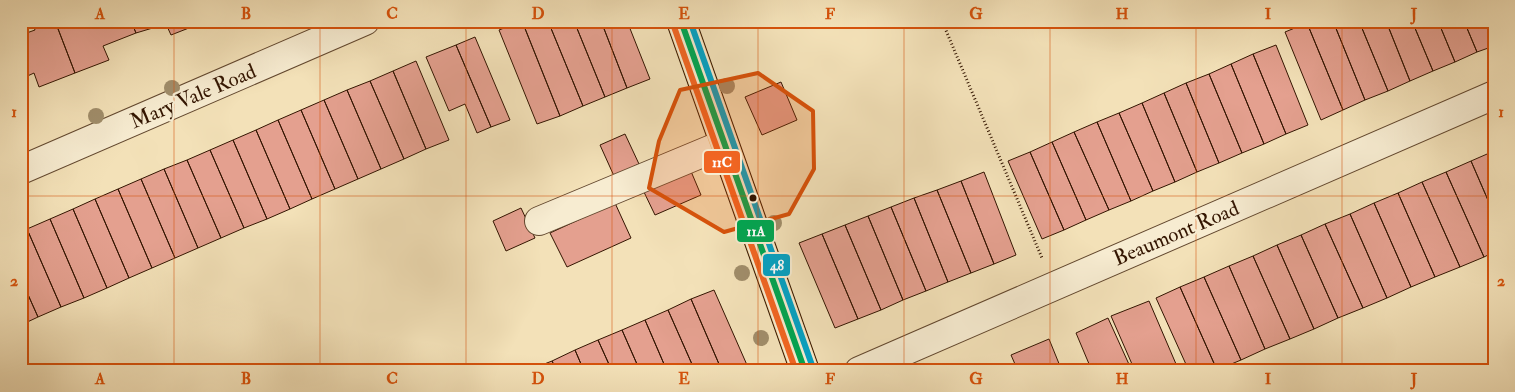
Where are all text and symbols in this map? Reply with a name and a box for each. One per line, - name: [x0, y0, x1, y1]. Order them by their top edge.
- text: A: [94, 4, 106, 24]
- text: B: [241, 4, 251, 24]
- text: C: [386, 4, 398, 24]
- text: D: [531, 4, 545, 24]
- text: E: [678, 4, 690, 24]
- text: F: [825, 4, 835, 24]
- text: G: [969, 4, 983, 24]
- text: H: [1115, 4, 1129, 24]
- text: I: [1265, 4, 1272, 24]
- text: J: [1410, 4, 1418, 25]
- street label: Mary Vale Road: [126, 58, 261, 135]
- text: 1: [11, 102, 17, 122]
- text: 1: [1498, 102, 1504, 122]
- line badge: 11C: [703, 150, 741, 174]
- text: 11C: [712, 154, 732, 171]
- unlabelled marker: [748, 193, 758, 203]
- street label: Beaumont Road: [1109, 195, 1244, 272]
- line badge: 11A: [736, 219, 775, 243]
- text: 11A: [747, 223, 766, 240]
- line badge: 48: [762, 253, 791, 277]
- text: 48: [769, 257, 784, 274]
- text: 2: [10, 271, 18, 291]
- text: 2: [1497, 271, 1505, 291]
- text: A: [94, 369, 106, 389]
- text: B: [241, 369, 251, 389]
- text: C: [386, 369, 398, 389]
- text: D: [531, 369, 545, 389]
- text: E: [678, 369, 690, 389]
- text: F: [825, 369, 835, 389]
- text: G: [969, 369, 983, 389]
- text: H: [1115, 369, 1129, 389]
- text: I: [1265, 369, 1272, 389]
- text: J: [1410, 369, 1418, 390]

